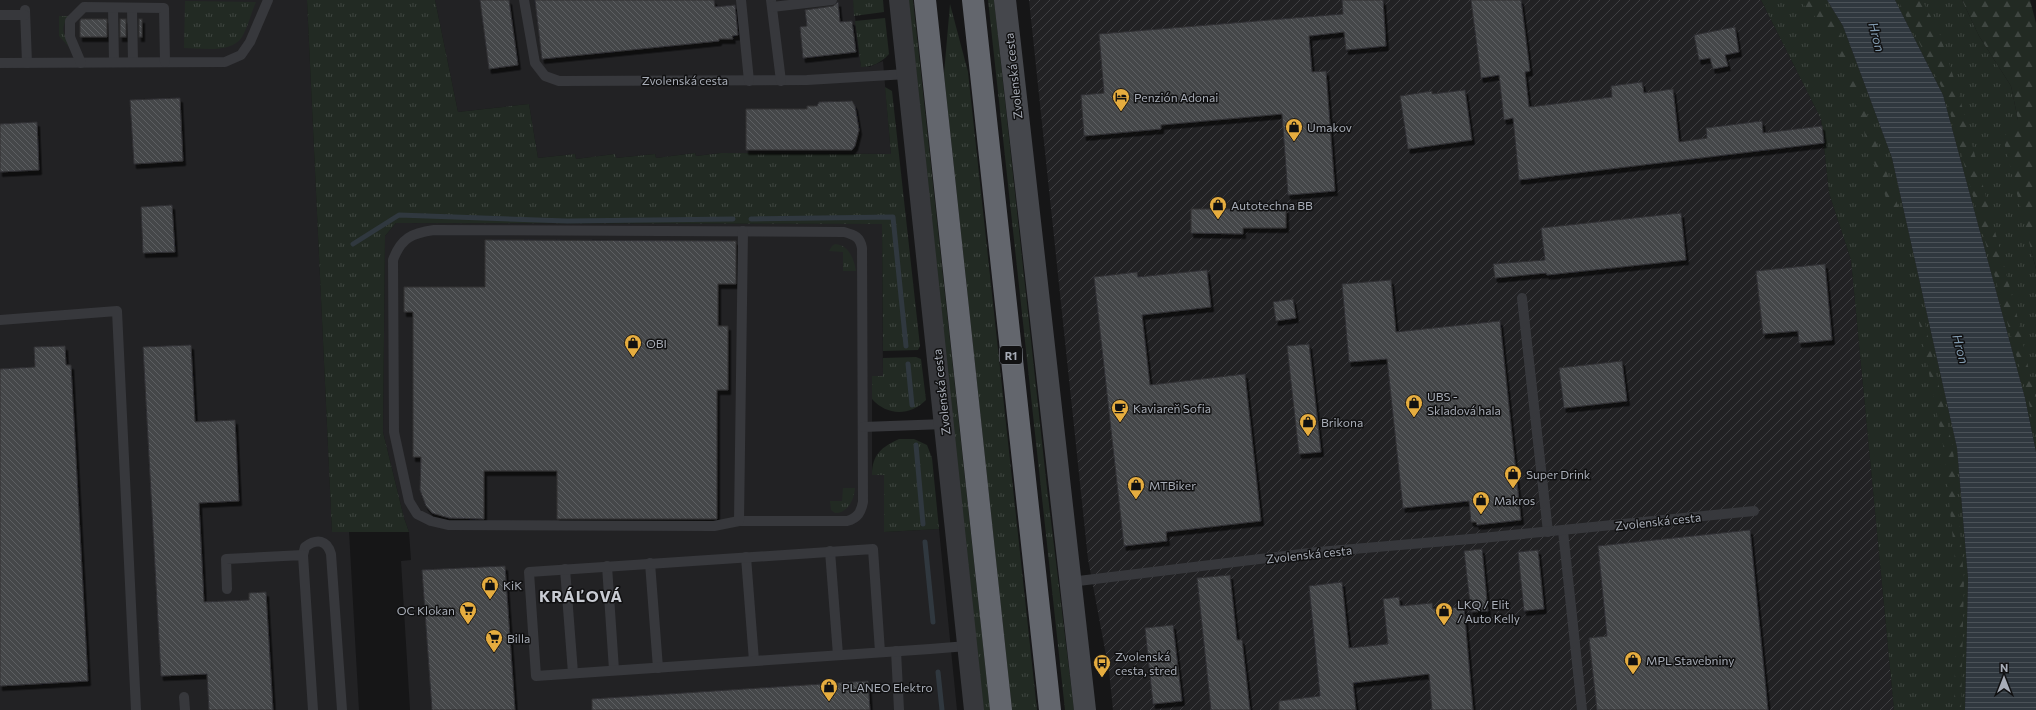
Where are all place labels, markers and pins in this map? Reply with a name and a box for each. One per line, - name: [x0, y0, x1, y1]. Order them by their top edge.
- hotel icon: Penzión Adonai: [1111, 87, 1131, 112]
- place label: Penzión Adonai: [1134, 90, 1218, 104]
- shop icon: Umakov: [1284, 117, 1304, 142]
- place label: Umakov: [1307, 120, 1352, 134]
- shop icon: Autotechna BB: [1208, 195, 1228, 220]
- place label: Autotechna BB: [1231, 198, 1313, 212]
- shop icon: OBI: [623, 333, 643, 358]
- place label: OBI: [646, 336, 667, 350]
- place label: UBS - Skladová hala: [1427, 389, 1501, 417]
- shop icon: UBS - Skladová hala: [1404, 393, 1424, 418]
- cafe icon: Kaviareň Sofia: [1110, 398, 1130, 423]
- place label: Kaviareň Sofia: [1133, 401, 1211, 415]
- shop icon: Brikona: [1298, 412, 1318, 437]
- place label: Brikona: [1321, 415, 1363, 429]
- shop icon: Super Drink: [1503, 464, 1523, 489]
- place label: Super Drink: [1526, 467, 1591, 481]
- shop icon: MTBiker: [1126, 475, 1146, 500]
- place label: MTBiker: [1149, 478, 1196, 492]
- shop icon: Makros: [1471, 490, 1491, 515]
- place label: Makros: [1494, 493, 1535, 507]
- shop icon: KiK: [480, 575, 500, 600]
- place label: KiK: [503, 578, 522, 592]
- place label: LKQ / Elit / Auto Kelly: [1457, 597, 1520, 625]
- supermarket icon: OC Klokan: [458, 600, 478, 625]
- shop icon: LKQ / Elit / Auto Kelly: [1434, 601, 1454, 626]
- place label: OC Klokan: [397, 603, 455, 617]
- supermarket icon: Billa: [484, 628, 504, 653]
- place label: Billa: [507, 631, 530, 645]
- place label: Zvolenská cesta, stred: [1115, 649, 1177, 677]
- shop icon: MPL Stavebniny: [1623, 650, 1643, 675]
- bus stop icon: Zvolenská cesta, stred: [1092, 653, 1112, 678]
- place label: MPL Stavebniny: [1646, 653, 1734, 667]
- shop icon: PLANEO Elektro: [819, 677, 839, 702]
- place label: PLANEO Elektro: [842, 680, 933, 694]

